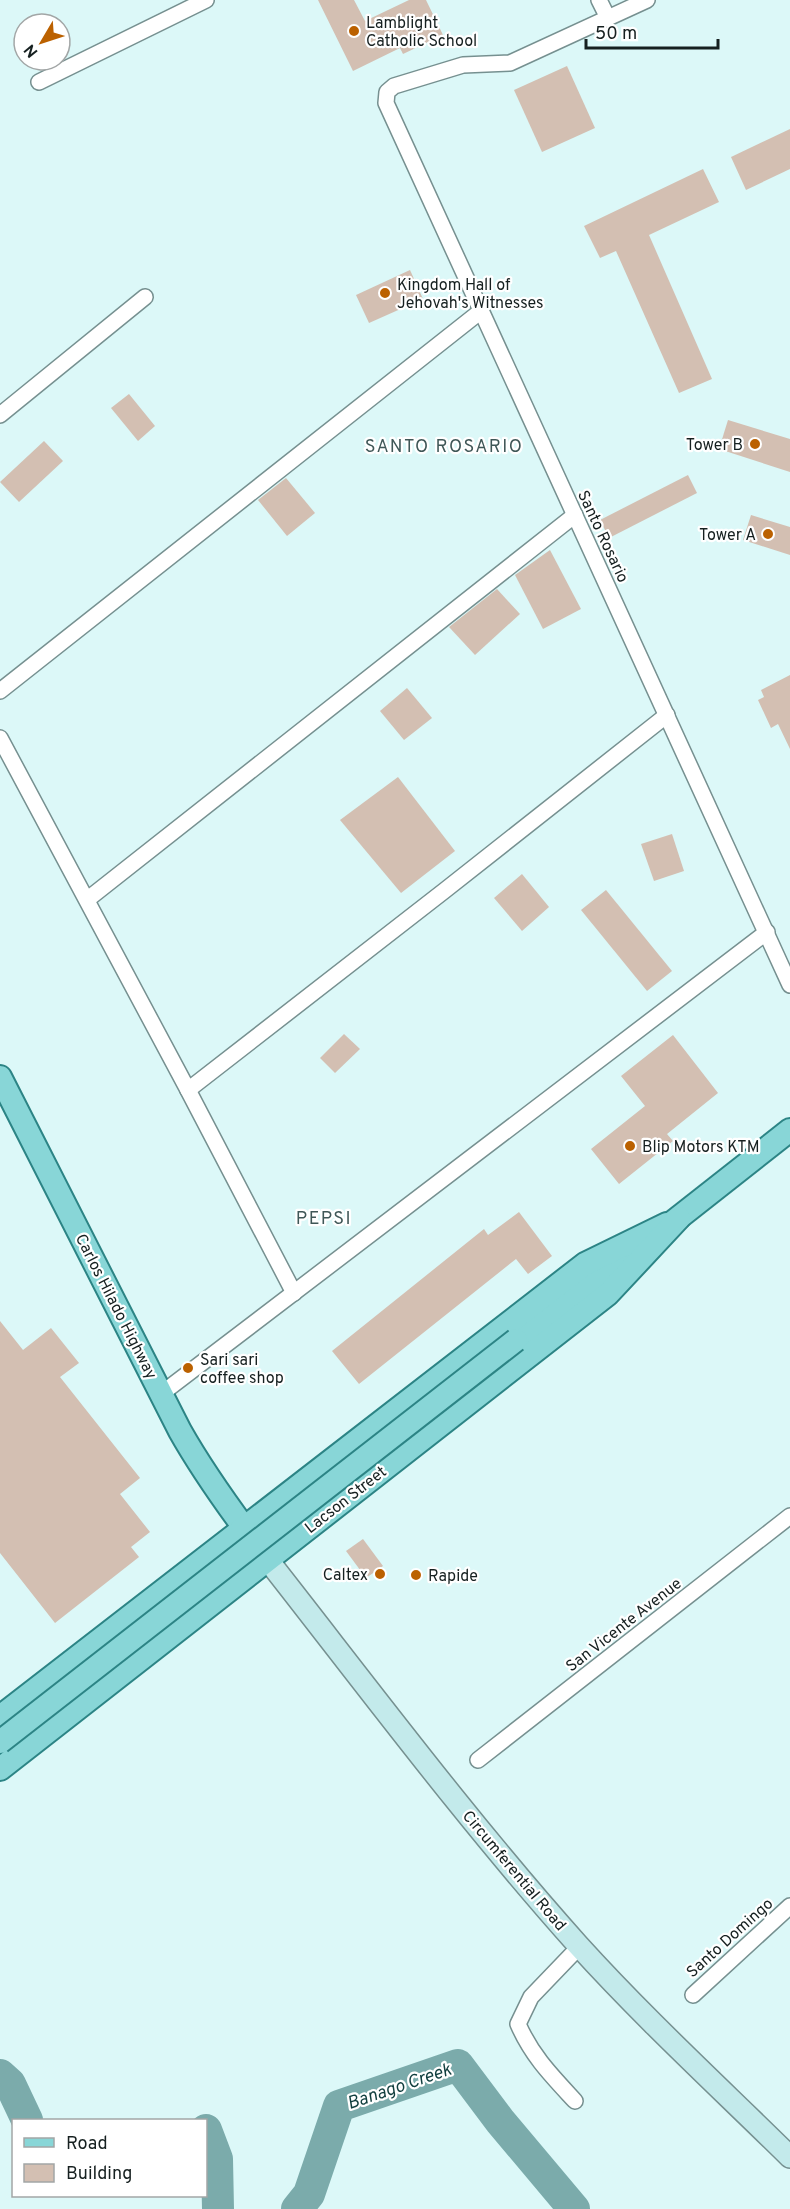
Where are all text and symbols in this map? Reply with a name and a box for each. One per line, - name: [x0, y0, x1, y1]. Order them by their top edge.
- north arrow: [12, 12, 72, 72]
- scale bar: [586, 12, 718, 50]
- place label: Lamblight Catholic School: [366, 14, 477, 52]
- text: 50 m: [595, 23, 637, 46]
- marker: Lamblight Catholic School: [347, 24, 361, 38]
- text: N: [21, 39, 43, 61]
- place label: Kingdom Hall of Jehovah's Witnesses: [397, 276, 544, 314]
- marker: Kingdom Hall of Jehovah's Witnesses: [378, 286, 392, 300]
- district label: SANTO ROSARIO: [365, 436, 523, 459]
- place label: Tower B: [686, 436, 743, 456]
- marker: Tower B: [748, 437, 762, 451]
- street label: Santo Rosario: [572, 487, 632, 586]
- place label: Tower A: [699, 526, 756, 546]
- marker: Tower A: [761, 527, 775, 541]
- place label: Blip Motors KTM: [642, 1138, 760, 1158]
- marker: Blip Motors KTM: [623, 1139, 637, 1153]
- district label: PEPSI: [296, 1208, 352, 1231]
- street label: Carlos Hilado Highway: [70, 1231, 161, 1383]
- place label: Sari sari coffee shop: [200, 1351, 284, 1389]
- marker: Sari sari coffee shop: [181, 1361, 195, 1375]
- street label: Lacson Street: [301, 1462, 391, 1539]
- place label: Caltex: [323, 1566, 368, 1586]
- marker: Caltex: [373, 1567, 387, 1581]
- place label: Rapide: [428, 1567, 478, 1587]
- marker: Rapide: [409, 1568, 423, 1582]
- street label: San Vicente Avenue: [562, 1574, 686, 1677]
- street label: Circumferential Road: [457, 1807, 570, 1936]
- street label: Santo Domingo: [683, 1894, 778, 1983]
- water label: Banago Creek: [344, 2059, 456, 2116]
- legend: [12, 2119, 207, 2197]
- text: Road: [66, 2133, 108, 2156]
- text: Building: [66, 2163, 132, 2186]

